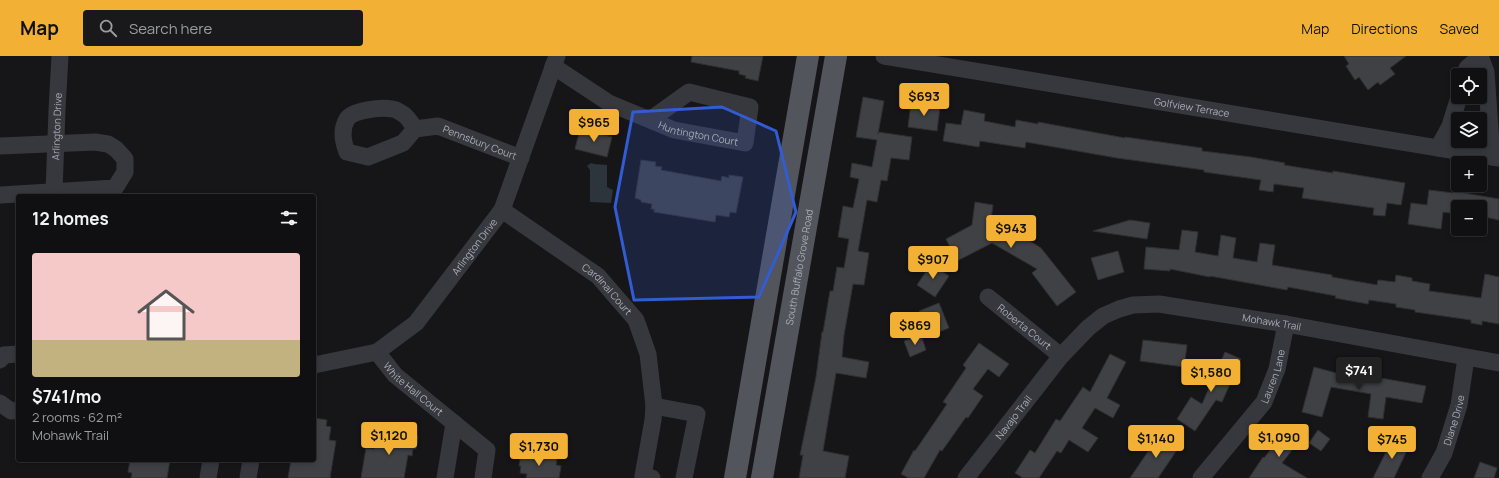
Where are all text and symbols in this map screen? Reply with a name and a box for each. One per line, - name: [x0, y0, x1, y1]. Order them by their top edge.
- search box: [83, 10, 363, 46]
- text: Map: [20, 15, 59, 41]
- icon: search: [97, 17, 119, 39]
- text: Search here: [129, 18, 212, 39]
- text: Map: [1301, 19, 1329, 38]
- text: Directions: [1351, 19, 1418, 38]
- text: Saved: [1440, 19, 1479, 38]
- map controls: [1451, 68, 1487, 236]
- button: locate: [1451, 68, 1487, 104]
- pin: $693: [900, 83, 948, 117]
- text: $693: [908, 87, 940, 105]
- street label: Arlington Drive: [48, 92, 65, 161]
- street label: Golfview Terrace: [1153, 94, 1231, 120]
- pin: $965: [570, 109, 618, 143]
- button: layers: [1451, 112, 1487, 148]
- text: $965: [578, 113, 610, 131]
- street label: Huntington Court: [656, 117, 739, 149]
- street label: Pennsbury Court: [441, 122, 519, 163]
- button: +: [1451, 156, 1487, 192]
- button: −: [1451, 200, 1487, 236]
- text: 12 homes: [32, 207, 109, 230]
- icon: filters: [278, 207, 300, 229]
- street label: South Buffalo Grove Road: [782, 208, 816, 326]
- street label: Arlington Drive: [448, 215, 500, 278]
- pin: $943: [987, 215, 1035, 249]
- text: $943: [995, 219, 1027, 237]
- pin: $907: [909, 246, 957, 280]
- text: $907: [917, 250, 949, 268]
- street label: Cardinal Court: [579, 260, 635, 318]
- icon: home: [130, 279, 202, 351]
- street label: Roberta Court: [995, 300, 1055, 353]
- street label: Mohawk Trail: [1241, 310, 1302, 334]
- pin: $869: [891, 312, 939, 346]
- text: $869: [899, 316, 931, 334]
- street label: Lauren Lane: [1257, 348, 1288, 405]
- pin: $741: [1335, 357, 1383, 391]
- street label: White Hall Court: [380, 359, 446, 419]
- pin: $1,580: [1178, 359, 1244, 393]
- text: $741: [1345, 361, 1373, 379]
- text: $1,580: [1190, 363, 1232, 381]
- text: $741/mo: [32, 385, 101, 408]
- street label: Navajo Trail: [992, 392, 1035, 442]
- street label: Diane Drive: [1440, 394, 1467, 447]
- text: 2 rooms · 62 m²: [32, 408, 122, 426]
- pin: $1,120: [356, 422, 422, 456]
- pin: $1,090: [1246, 424, 1312, 458]
- pin: $1,140: [1123, 425, 1189, 459]
- text: Mohawk Trail: [32, 426, 109, 444]
- text: $1,120: [370, 426, 408, 444]
- pin: $745: [1368, 426, 1416, 460]
- text: $1,090: [1258, 428, 1300, 446]
- text: $1,140: [1137, 429, 1175, 447]
- text: $745: [1377, 430, 1407, 448]
- pin: $1,730: [506, 433, 572, 467]
- text: $1,730: [519, 437, 559, 455]

